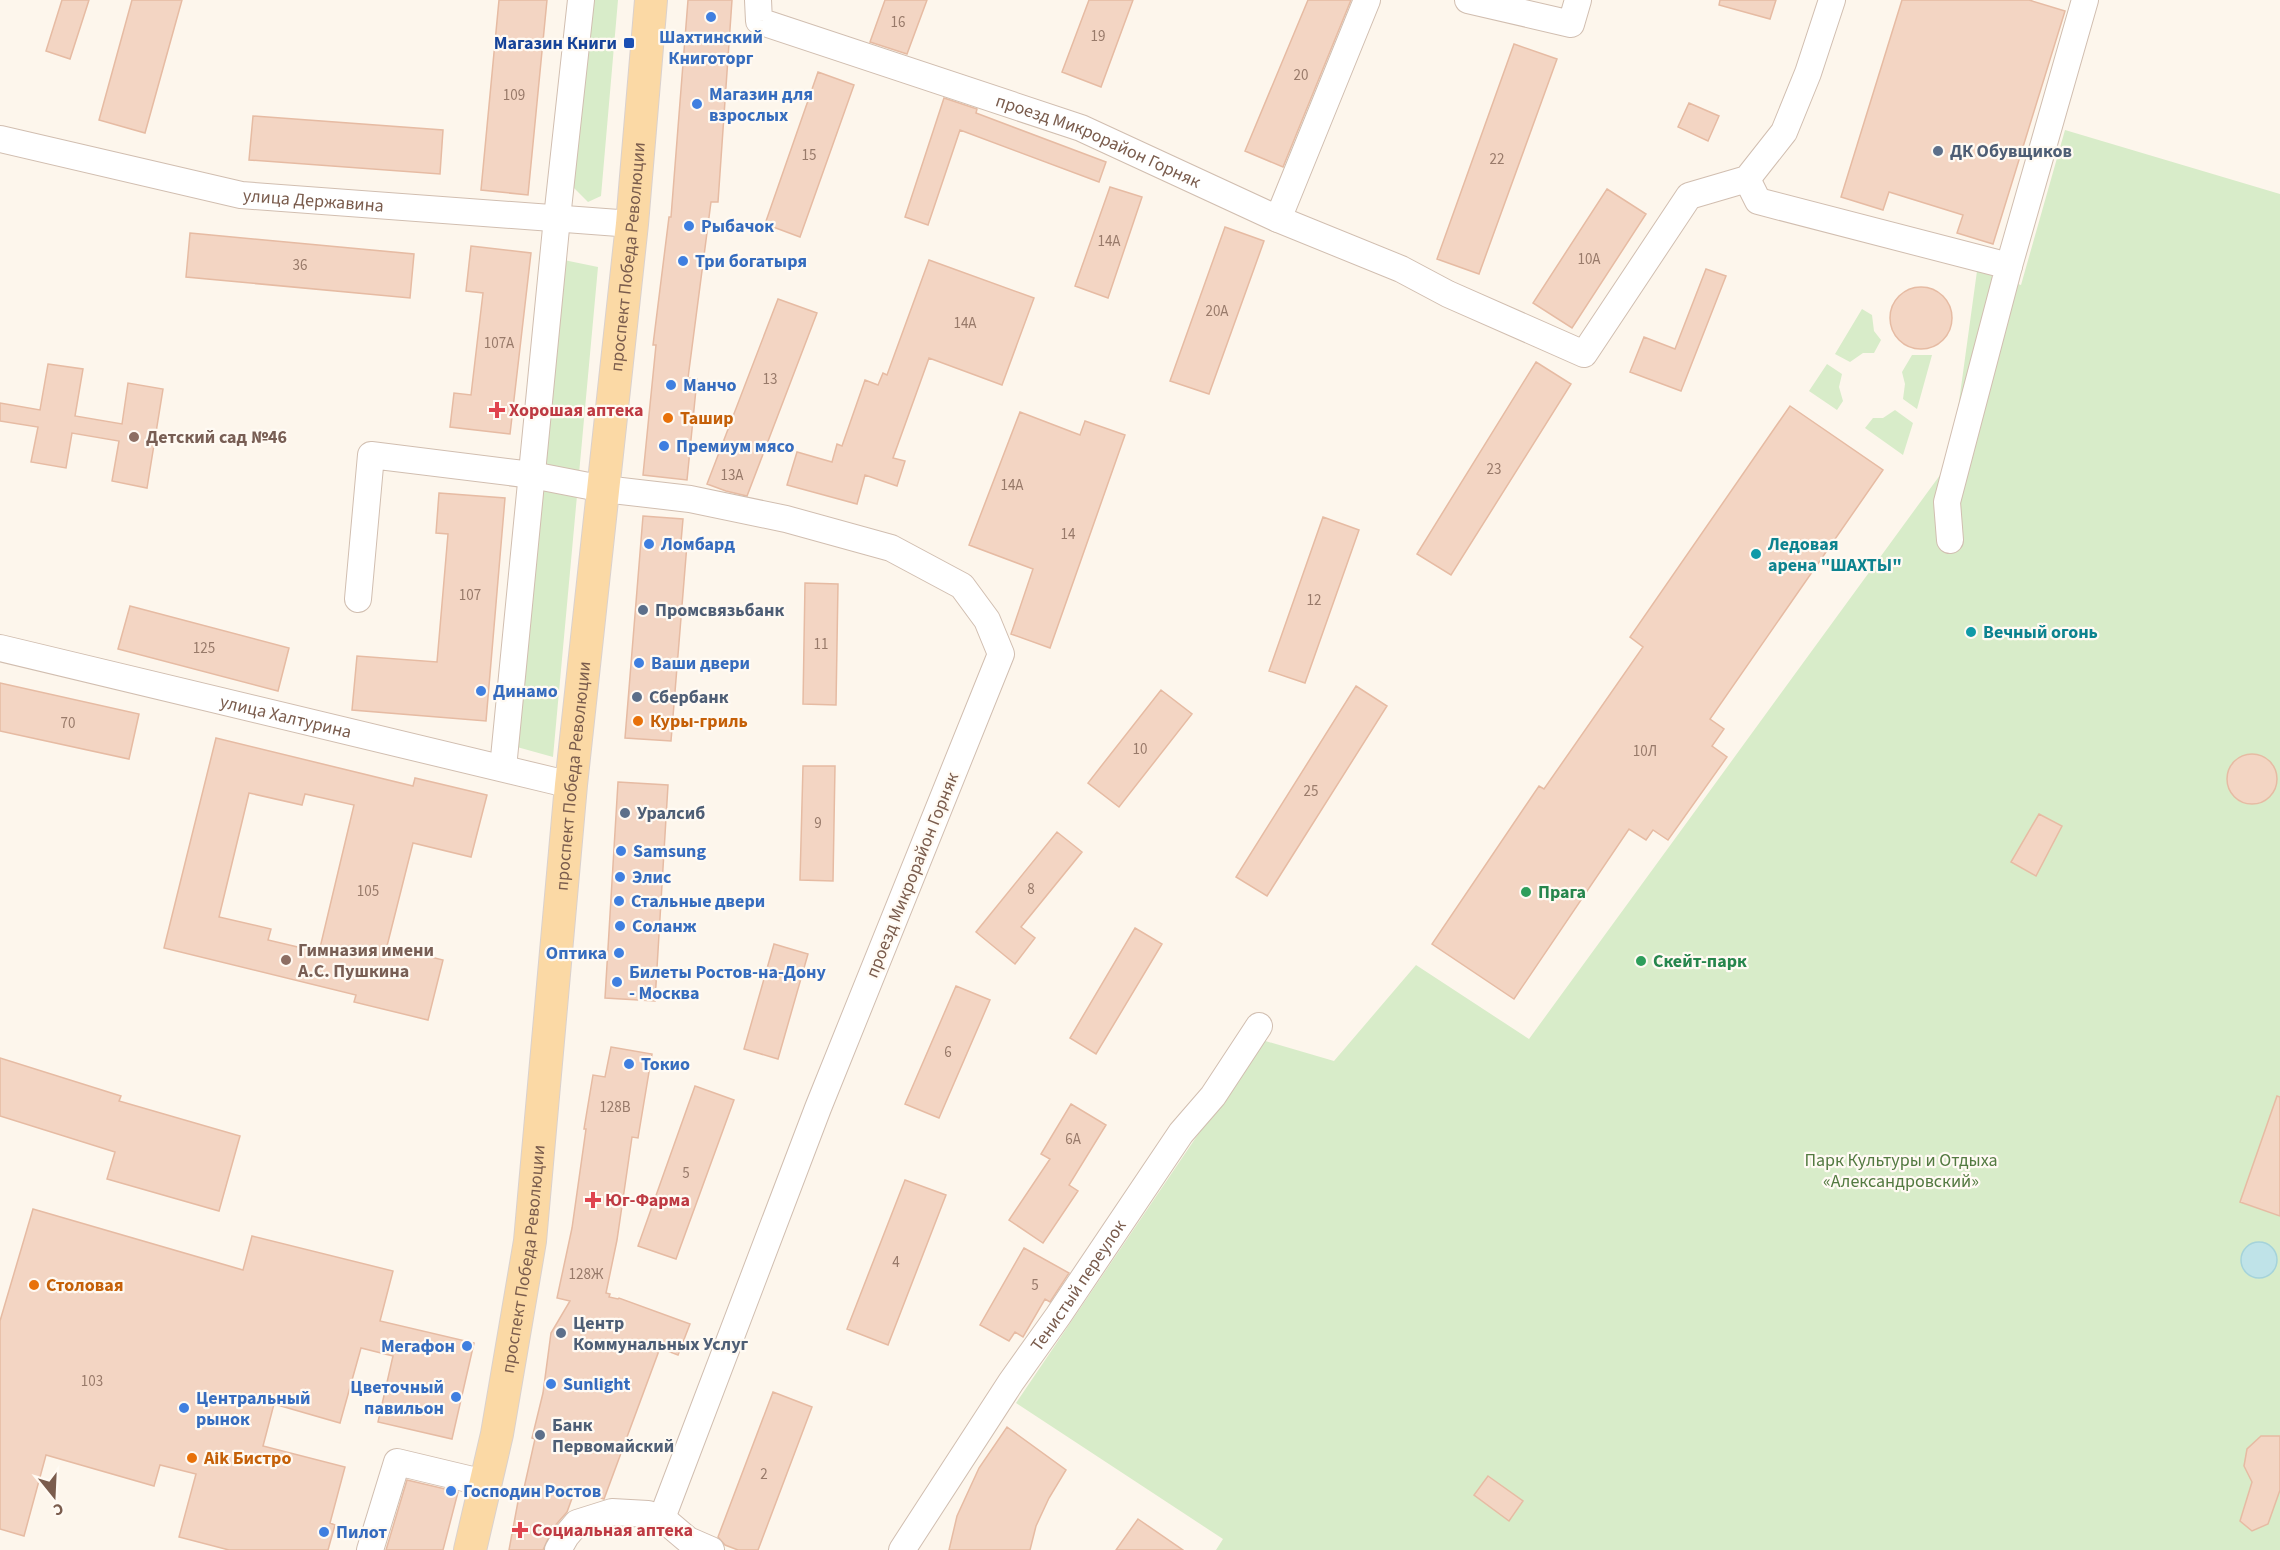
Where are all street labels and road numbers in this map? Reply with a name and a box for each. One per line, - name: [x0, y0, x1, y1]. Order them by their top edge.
- street label: проезд Микрорайон Горняк: [992, 88, 1205, 195]
- street label: проспект Победа Революции: [604, 141, 652, 373]
- street label: улица Державина: [242, 183, 385, 219]
- street label: проспект Победа Революции: [550, 660, 597, 892]
- street label: улица Халтурина: [217, 689, 354, 745]
- street label: проезд Микрорайон Горняк: [860, 769, 965, 982]
- street label: проспект Победа Революции: [496, 1144, 552, 1376]
- street label: Тенистый переулок: [1025, 1215, 1132, 1357]

